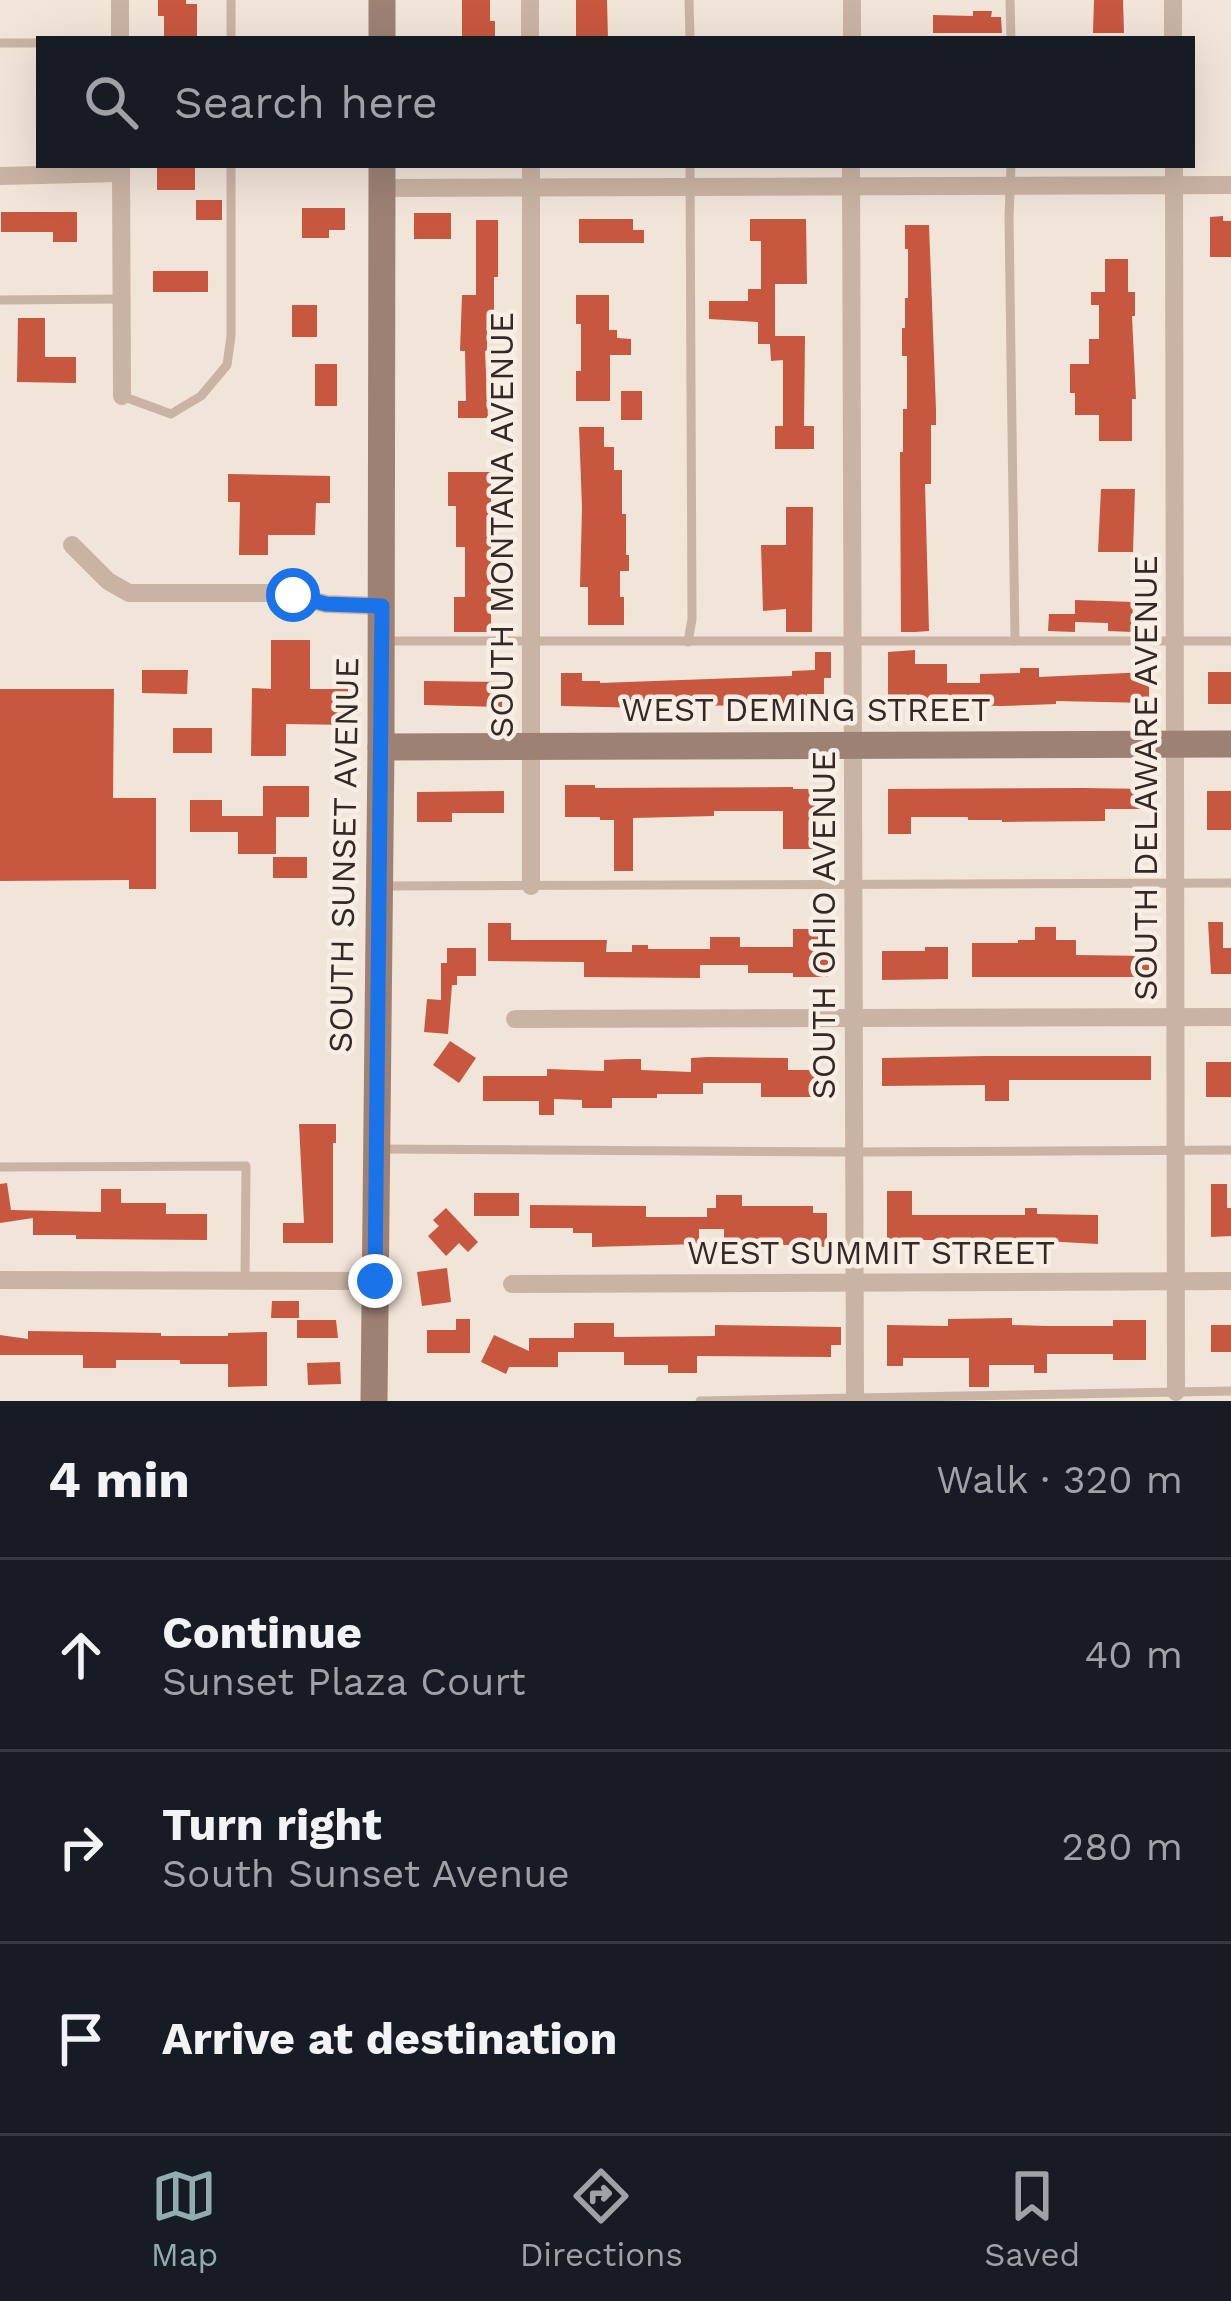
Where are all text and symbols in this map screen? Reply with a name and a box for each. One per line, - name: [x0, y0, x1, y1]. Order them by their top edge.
- search box: [36, 36, 1195, 168]
- icon: search: [78, 69, 144, 135]
- text: Search here: [174, 76, 438, 129]
- street label: SOUTH MONTANA AVENUE: [482, 312, 521, 738]
- street label: SOUTH DELAWARE AVENUE: [1126, 555, 1165, 1001]
- route start: [266, 568, 320, 622]
- street label: SOUTH SUNSET AVENUE: [321, 657, 366, 1053]
- street label: WEST DEMING STREET: [621, 690, 991, 729]
- street label: SOUTH OHIO AVENUE: [804, 751, 843, 1099]
- street label: WEST SUMMIT STREET: [687, 1233, 1055, 1272]
- route end: [348, 1254, 402, 1308]
- text: 4 min: [48, 1450, 190, 1509]
- text: Walk · 320 m: [936, 1457, 1183, 1502]
- text: Continue: [162, 1606, 362, 1659]
- icon: ahead: [48, 1622, 114, 1688]
- text: 40 m: [1084, 1632, 1183, 1677]
- text: Sunset Plaza Court: [162, 1659, 526, 1704]
- text: Turn right: [162, 1798, 382, 1851]
- icon: right: [48, 1814, 114, 1880]
- text: 280 m: [1062, 1824, 1183, 1869]
- text: South Sunset Avenue: [162, 1851, 570, 1896]
- icon: arrive: [48, 2006, 114, 2072]
- text: Arrive at destination: [162, 2012, 617, 2065]
- tab: Map: [151, 2163, 218, 2274]
- tab: Directions: [520, 2163, 683, 2274]
- tab: Saved: [984, 2163, 1080, 2274]

